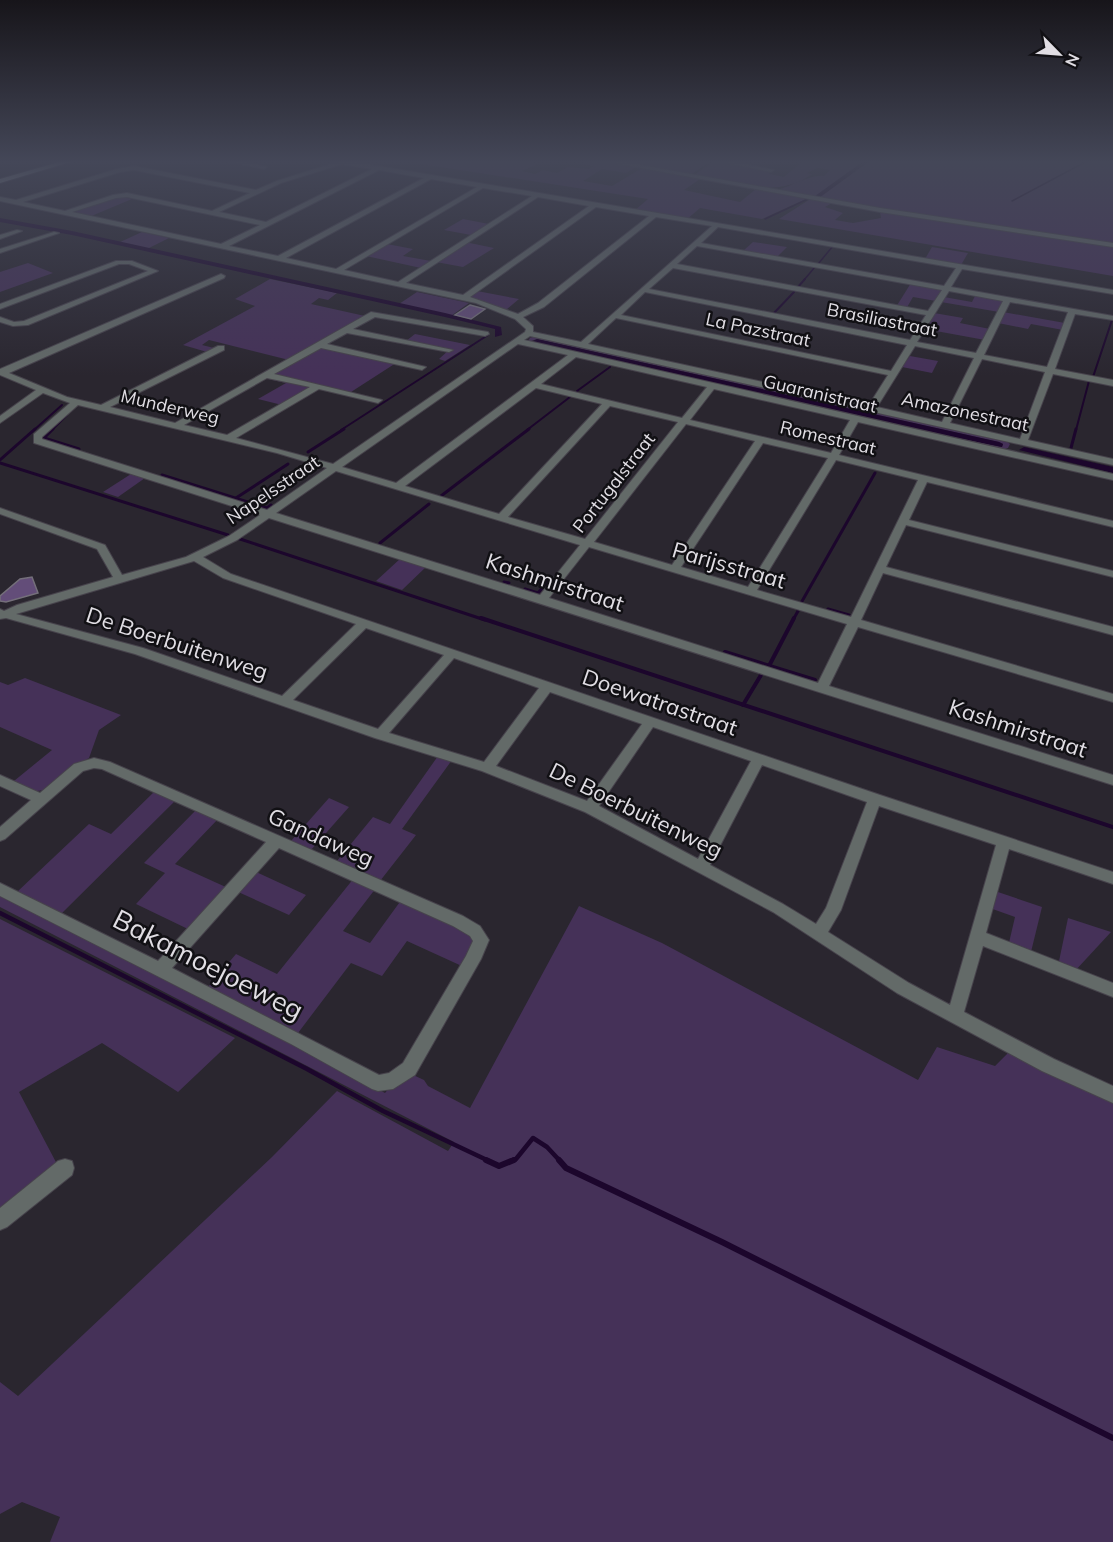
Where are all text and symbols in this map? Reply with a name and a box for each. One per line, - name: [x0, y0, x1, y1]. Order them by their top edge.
- north arrow: [1029, 24, 1089, 84]
- text: N: [1061, 51, 1084, 70]
- street label: Brasiliastraat: [825, 298, 939, 341]
- street label: La Pazstraat: [704, 307, 812, 352]
- street label: Guaranistraat: [761, 369, 879, 418]
- street label: Munderweg: [119, 384, 222, 429]
- street label: Amazonestraat: [900, 387, 1031, 436]
- street label: Romestraat: [778, 415, 878, 460]
- street label: Portugalstraat: [567, 428, 660, 537]
- street label: Napelsstraat: [222, 450, 324, 529]
- street label: Parijsstraat: [669, 535, 789, 595]
- street label: Kashmirstraat: [482, 546, 628, 618]
- street label: De Boerbuitenweg: [83, 600, 271, 686]
- street label: Doewatrastraat: [579, 662, 742, 742]
- street label: Kashmirstraat: [945, 692, 1091, 764]
- street label: De Boerbuitenweg: [545, 756, 727, 864]
- street label: Gandaweg: [264, 801, 378, 873]
- street label: Bakamoejoeweg: [108, 902, 309, 1027]

